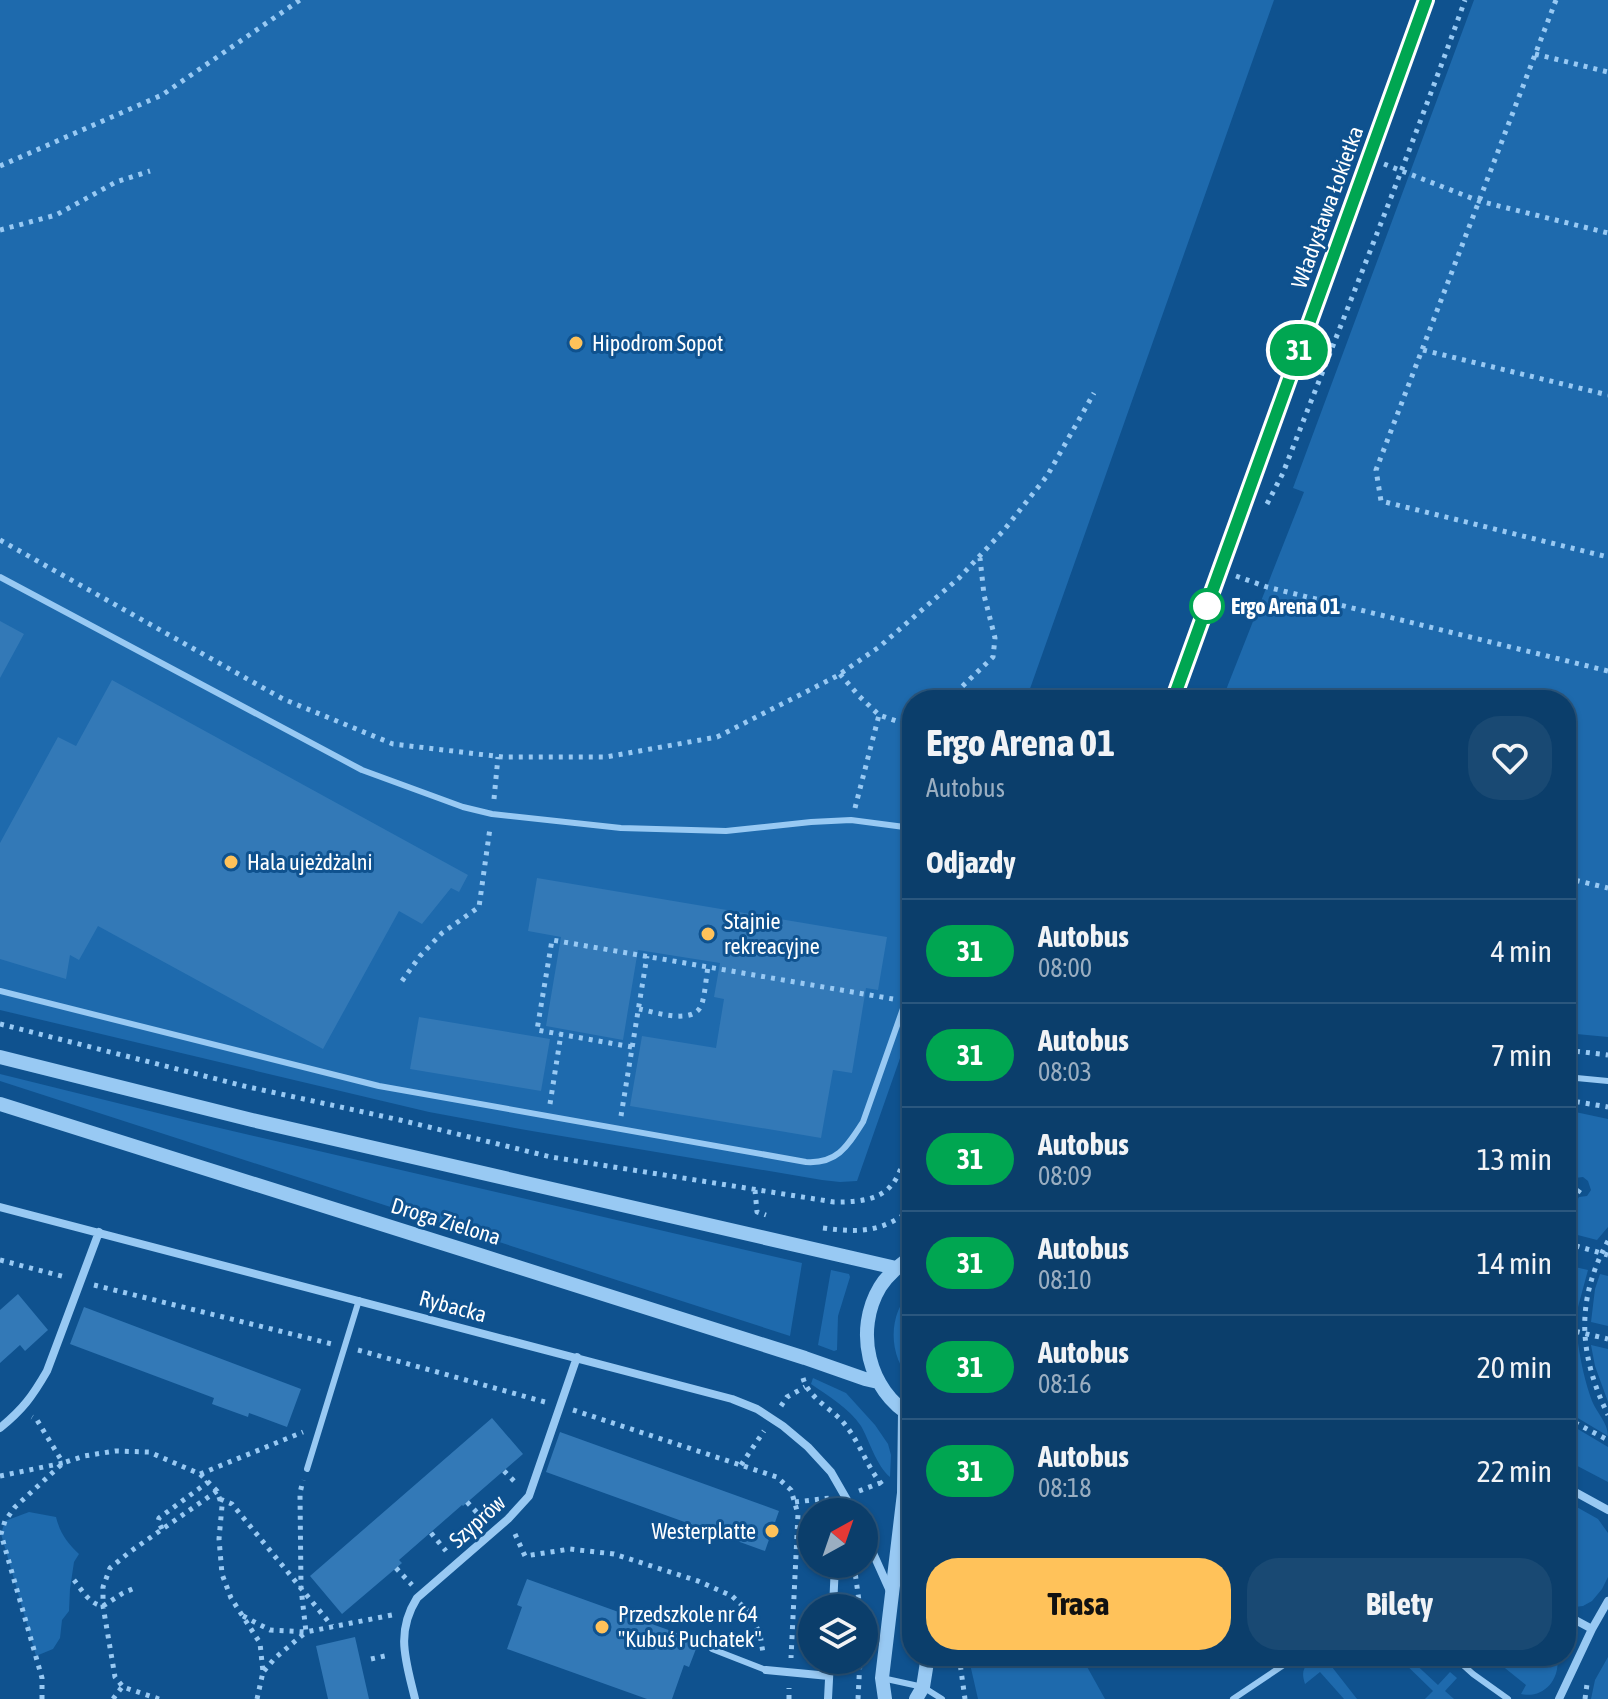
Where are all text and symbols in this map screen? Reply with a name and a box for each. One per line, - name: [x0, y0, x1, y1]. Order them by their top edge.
- street label: Władysława Łokietka: [1286, 122, 1368, 292]
- line badge: 31: [1263, 324, 1335, 376]
- place label: Hipodrom Sopot: [592, 330, 723, 356]
- marker: Hipodrom Sopot: [567, 334, 585, 352]
- text: 31: [1286, 334, 1312, 366]
- marker: Ergo Arena 01: [1190, 589, 1224, 623]
- place label: Ergo Arena 01: [1231, 593, 1340, 619]
- button: heart: [1468, 716, 1552, 800]
- text: Ergo Arena 01: [926, 721, 1115, 764]
- text: Autobus: [926, 773, 1005, 803]
- text: Odjazdy: [926, 845, 1016, 879]
- place label: Hala ujeżdżalni: [247, 849, 373, 875]
- marker: Hala ujeżdżalni: [222, 853, 240, 871]
- place label: Stajnie rekreacyjne: [724, 908, 820, 959]
- text: Autobus: [1038, 919, 1129, 953]
- marker: Stajnie rekreacyjne: [699, 925, 717, 943]
- text: 4 min: [1491, 934, 1552, 968]
- text: 31: [957, 935, 983, 967]
- text: 08:00: [1038, 953, 1092, 983]
- text: Autobus: [1038, 1023, 1129, 1057]
- text: 7 min: [1491, 1038, 1552, 1072]
- text: 31: [957, 1039, 983, 1071]
- text: 08:03: [1038, 1057, 1092, 1087]
- text: Autobus: [1038, 1127, 1129, 1161]
- text: 13 min: [1477, 1142, 1552, 1176]
- text: 31: [957, 1143, 983, 1175]
- text: 08:09: [1038, 1161, 1092, 1191]
- street label: Droga Zielona: [388, 1192, 504, 1250]
- text: Autobus: [1038, 1231, 1129, 1265]
- text: 14 min: [1477, 1246, 1552, 1280]
- text: 31: [957, 1247, 983, 1279]
- text: 08:10: [1038, 1265, 1092, 1295]
- street label: Rybacka: [416, 1285, 490, 1327]
- text: Autobus: [1038, 1335, 1129, 1369]
- text: 20 min: [1477, 1350, 1552, 1384]
- text: 31: [957, 1351, 983, 1383]
- text: 08:16: [1038, 1369, 1092, 1399]
- text: Autobus: [1038, 1439, 1129, 1473]
- text: 22 min: [1477, 1454, 1552, 1488]
- text: 31: [957, 1455, 983, 1487]
- text: 08:18: [1038, 1473, 1092, 1503]
- street label: Szyprów: [444, 1489, 510, 1553]
- north arrow: [798, 1498, 878, 1578]
- map controls: [798, 1498, 878, 1674]
- place label: Westerplatte: [651, 1518, 756, 1544]
- marker: Westerplatte: [763, 1522, 781, 1540]
- button: Trasa: [926, 1558, 1231, 1650]
- button: Bilety: [1247, 1558, 1552, 1650]
- button: layers: [798, 1594, 878, 1674]
- place label: Przedszkole nr 64 "Kubuś Puchatek": [618, 1601, 762, 1652]
- marker: Przedszkole nr 64 "Kubuś Puchatek": [593, 1618, 611, 1636]

